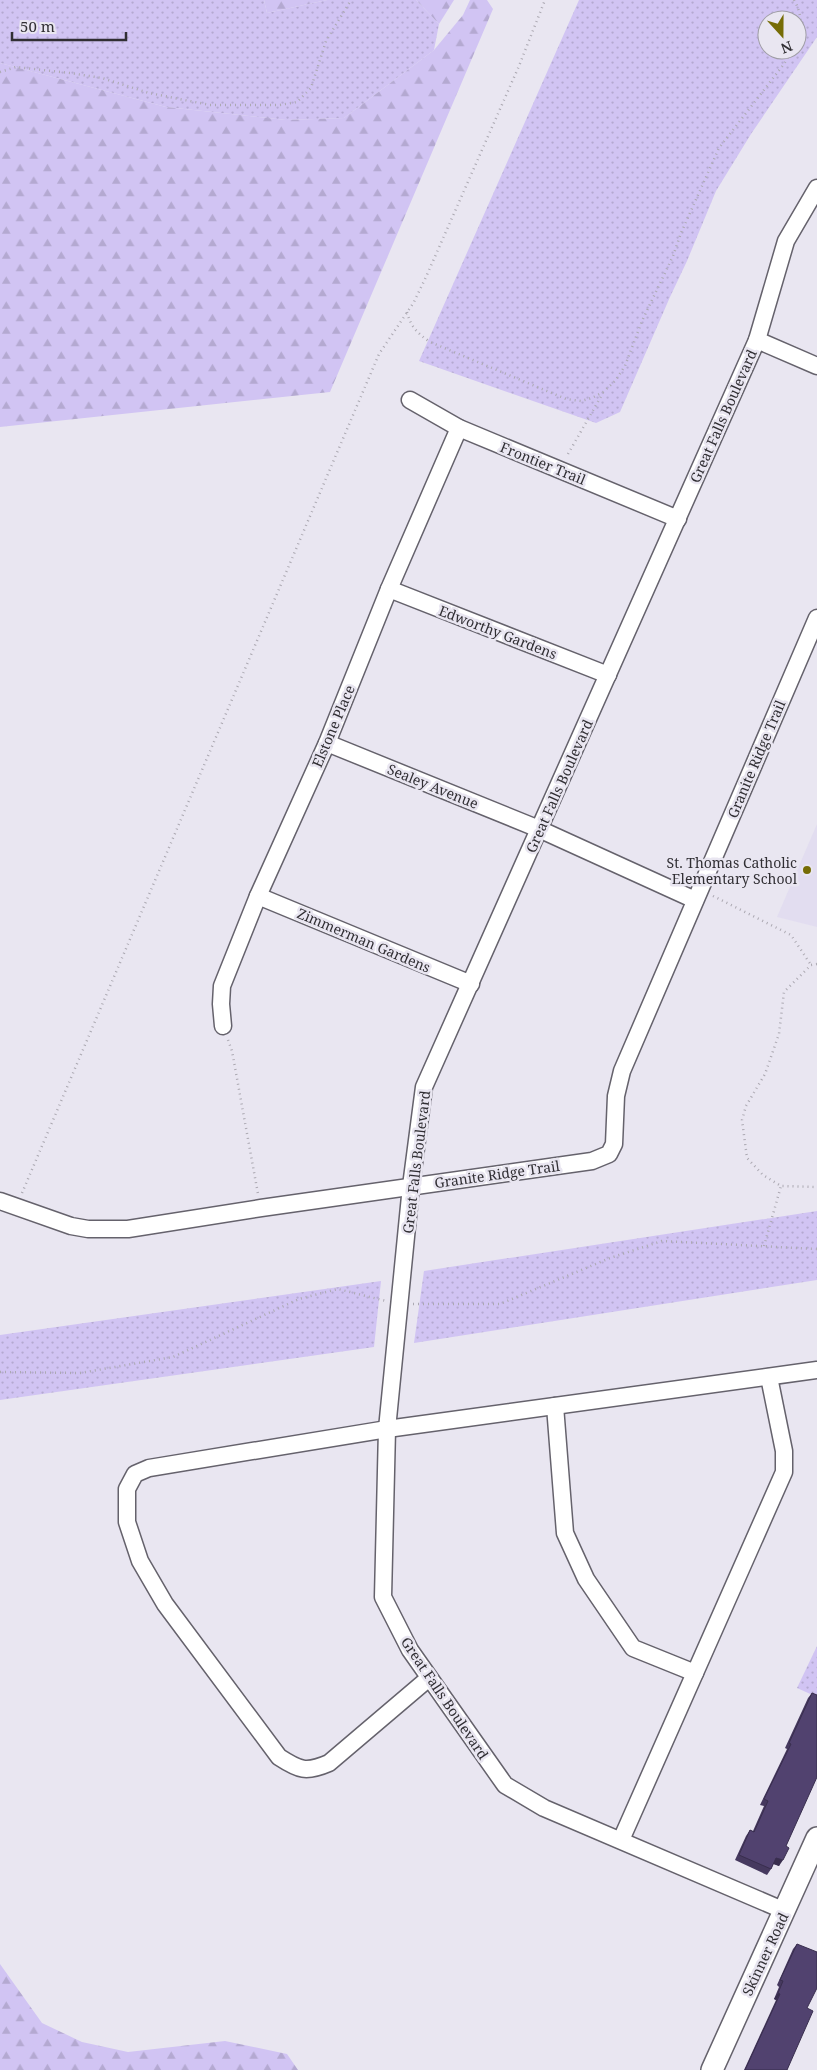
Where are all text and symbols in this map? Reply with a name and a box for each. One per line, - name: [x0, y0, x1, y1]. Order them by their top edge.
- scale bar: [12, 10, 126, 42]
- north arrow: [757, 10, 807, 60]
- text: 50 m: [20, 16, 55, 36]
- text: N: [778, 37, 795, 58]
- street label: Great Falls Boulevard: [685, 346, 761, 486]
- street label: Frontier Trail: [497, 437, 589, 489]
- street label: Edworthy Gardens: [436, 601, 560, 663]
- street label: Elstone Place: [307, 682, 359, 770]
- street label: Granite Ridge Trail: [723, 697, 790, 821]
- street label: Great Falls Boulevard: [521, 716, 597, 856]
- street label: Sealey Avenue: [385, 759, 481, 813]
- place label: St. Thomas Catholic Elementary School: [667, 853, 798, 888]
- marker: St. Thomas Catholic Elementary School: [801, 864, 813, 876]
- street label: Zimmerman Gardens: [294, 903, 434, 977]
- street label: Great Falls Boulevard: [398, 1089, 434, 1235]
- street label: Granite Ridge Trail: [433, 1156, 562, 1192]
- street label: Great Falls Boulevard: [397, 1633, 493, 1763]
- street label: Skinner Road: [737, 1909, 793, 1999]

